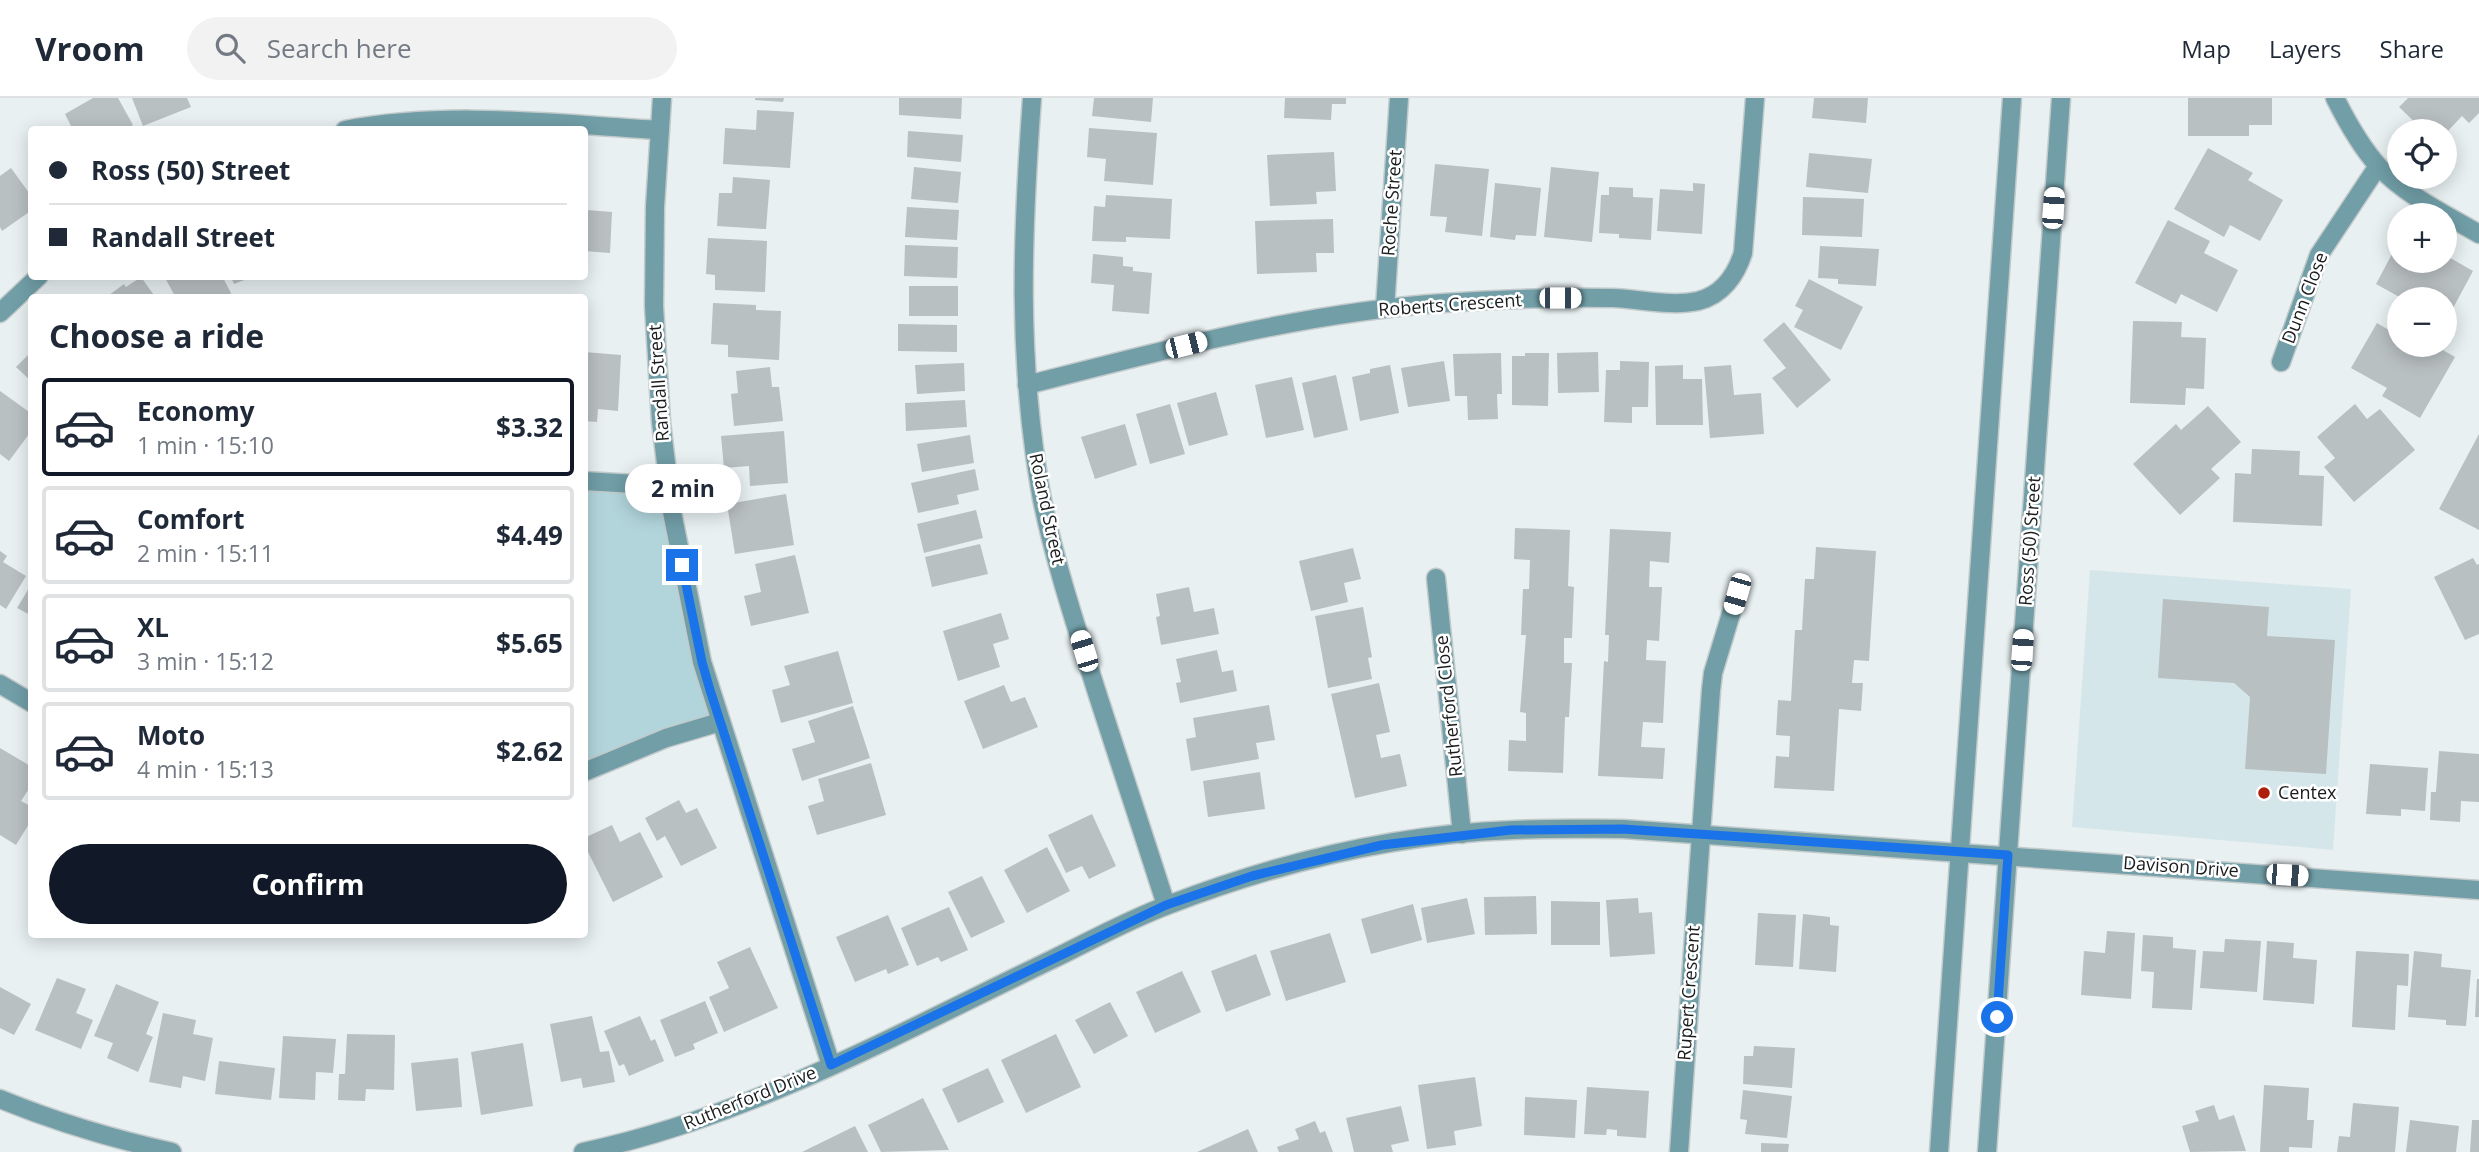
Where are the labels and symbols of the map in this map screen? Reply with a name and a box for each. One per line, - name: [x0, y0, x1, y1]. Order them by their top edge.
- street label: Roche Street: [1375, 149, 1407, 257]
- car: [2042, 186, 2065, 230]
- street label: Dunn Close: [2276, 248, 2333, 347]
- street label: Roberts Crescent: [1377, 287, 1522, 321]
- car: [1540, 288, 1582, 309]
- street label: Randall Street: [642, 324, 674, 442]
- car: [1164, 330, 1209, 360]
- street label: Roland Street: [1024, 451, 1072, 567]
- callout: 2 min: [624, 463, 740, 512]
- street label: Ross (50) Street: [2013, 475, 2046, 607]
- route end: [666, 549, 698, 581]
- car: [1722, 571, 1753, 617]
- car: [1068, 628, 1101, 674]
- car: [2011, 628, 2034, 672]
- street label: Rutherford Close: [1429, 634, 1467, 778]
- place label: Centex: [2278, 780, 2337, 804]
- marker: Centex: [2256, 785, 2272, 801]
- street label: Davison Drive: [2122, 850, 2240, 882]
- car: [2266, 863, 2309, 887]
- street label: Rupert Crescent: [1671, 925, 1705, 1061]
- route start: [1981, 1001, 2013, 1033]
- street label: Rutherford Drive: [680, 1060, 820, 1135]

